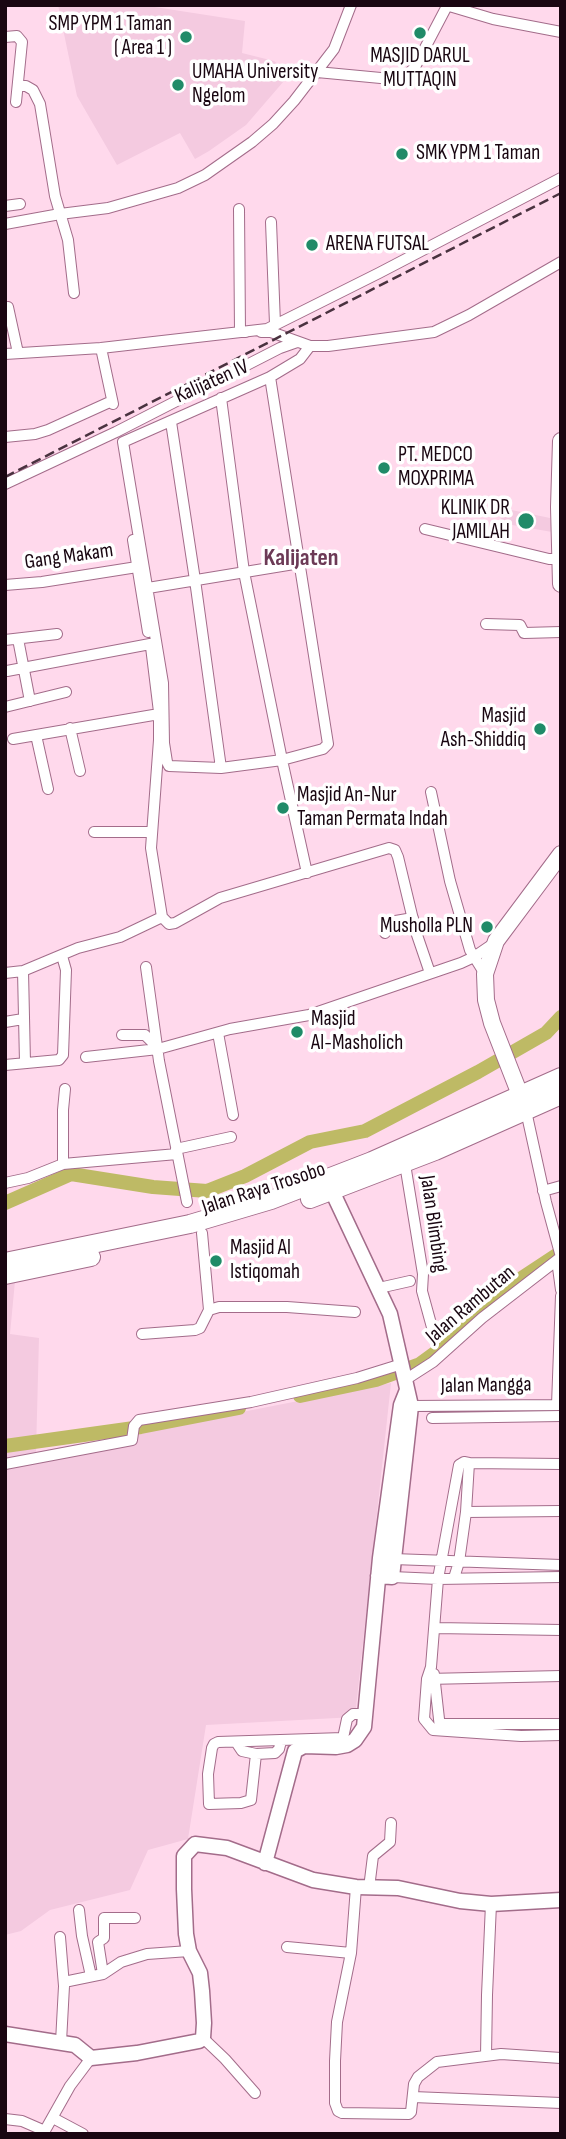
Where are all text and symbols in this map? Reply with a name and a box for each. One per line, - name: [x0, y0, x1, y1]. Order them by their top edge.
- place label: SMP YPM 1 Taman ( Area 1 ): [48, 12, 172, 62]
- marker: MASJID DARUL MUTTAQIN: [412, 25, 428, 41]
- marker: SMP YPM 1 Taman ( Area 1 ): [178, 29, 194, 45]
- place label: MASJID DARUL MUTTAQIN: [370, 44, 470, 94]
- place label: UMAHA University Ngelom: [192, 60, 318, 110]
- marker: UMAHA University Ngelom: [170, 77, 186, 93]
- place label: SMK YPM 1 Taman: [416, 141, 540, 167]
- marker: SMK YPM 1 Taman: [394, 146, 410, 162]
- place label: ARENA FUTSAL: [326, 232, 429, 258]
- marker: ARENA FUTSAL: [304, 237, 320, 253]
- street label: Kalijaten IV: [171, 355, 253, 409]
- place label: PT. MEDCO MOXPRIMA: [398, 443, 474, 493]
- marker: PT. MEDCO MOXPRIMA: [376, 460, 392, 476]
- place label: KLINIK DR JAMILAH: [441, 496, 510, 546]
- marker: KLINIK DR JAMILAH: [516, 511, 536, 531]
- street label: Gang Makam: [23, 538, 115, 576]
- district label: Kalijaten: [264, 545, 338, 573]
- place label: Masjid Ash-Shiddiq: [441, 704, 526, 754]
- marker: Masjid Ash-Shiddiq: [532, 721, 548, 737]
- place label: Masjid An-Nur Taman Permata Indah: [297, 783, 448, 833]
- marker: Masjid An-Nur Taman Permata Indah: [275, 800, 291, 816]
- place label: Musholla PLN: [380, 914, 473, 940]
- marker: Musholla PLN: [479, 919, 495, 935]
- place label: Masjid Al-Masholich: [311, 1007, 403, 1057]
- marker: Masjid Al-Masholich: [289, 1024, 305, 1040]
- street label: Jalan Raya Trosobo: [199, 1157, 329, 1221]
- street label: Jalan Blimbing: [414, 1174, 452, 1274]
- place label: Masjid Al Istiqomah: [230, 1236, 300, 1286]
- marker: Masjid Al Istiqomah: [208, 1253, 224, 1269]
- street label: Jalan Rambutan: [421, 1260, 521, 1350]
- street label: Jalan Mangga: [440, 1373, 532, 1399]

